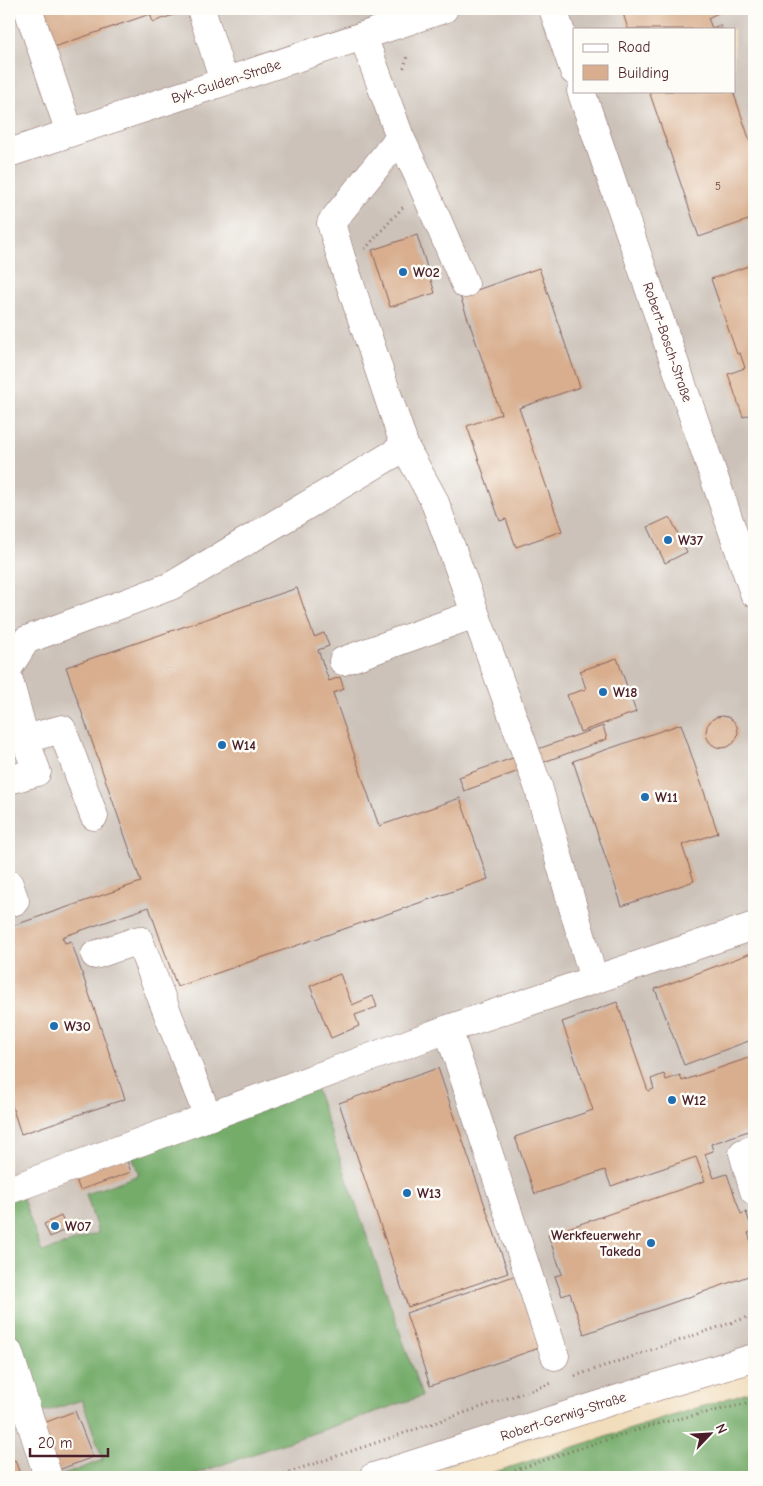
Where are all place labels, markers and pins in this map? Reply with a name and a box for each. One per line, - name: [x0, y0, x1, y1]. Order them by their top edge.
- place label: W02: [413, 264, 440, 281]
- marker: W02: [397, 266, 409, 278]
- place label: W37: [678, 532, 704, 549]
- marker: W37: [662, 534, 674, 546]
- place label: W18: [613, 684, 638, 701]
- marker: W18: [597, 686, 609, 698]
- place label: W14: [232, 737, 256, 754]
- marker: W14: [216, 739, 228, 751]
- place label: W11: [655, 789, 678, 806]
- marker: W11: [639, 791, 651, 803]
- place label: W30: [64, 1018, 91, 1035]
- marker: W30: [48, 1020, 60, 1032]
- place label: W12: [682, 1092, 706, 1109]
- marker: W12: [666, 1094, 678, 1106]
- place label: W13: [417, 1185, 441, 1202]
- marker: W13: [401, 1187, 413, 1199]
- place label: W07: [65, 1218, 92, 1235]
- marker: W07: [49, 1220, 61, 1232]
- place label: Werkfeuerwehr Takeda: [551, 1227, 641, 1260]
- marker: Werkfeuerwehr Takeda: [645, 1237, 657, 1249]

